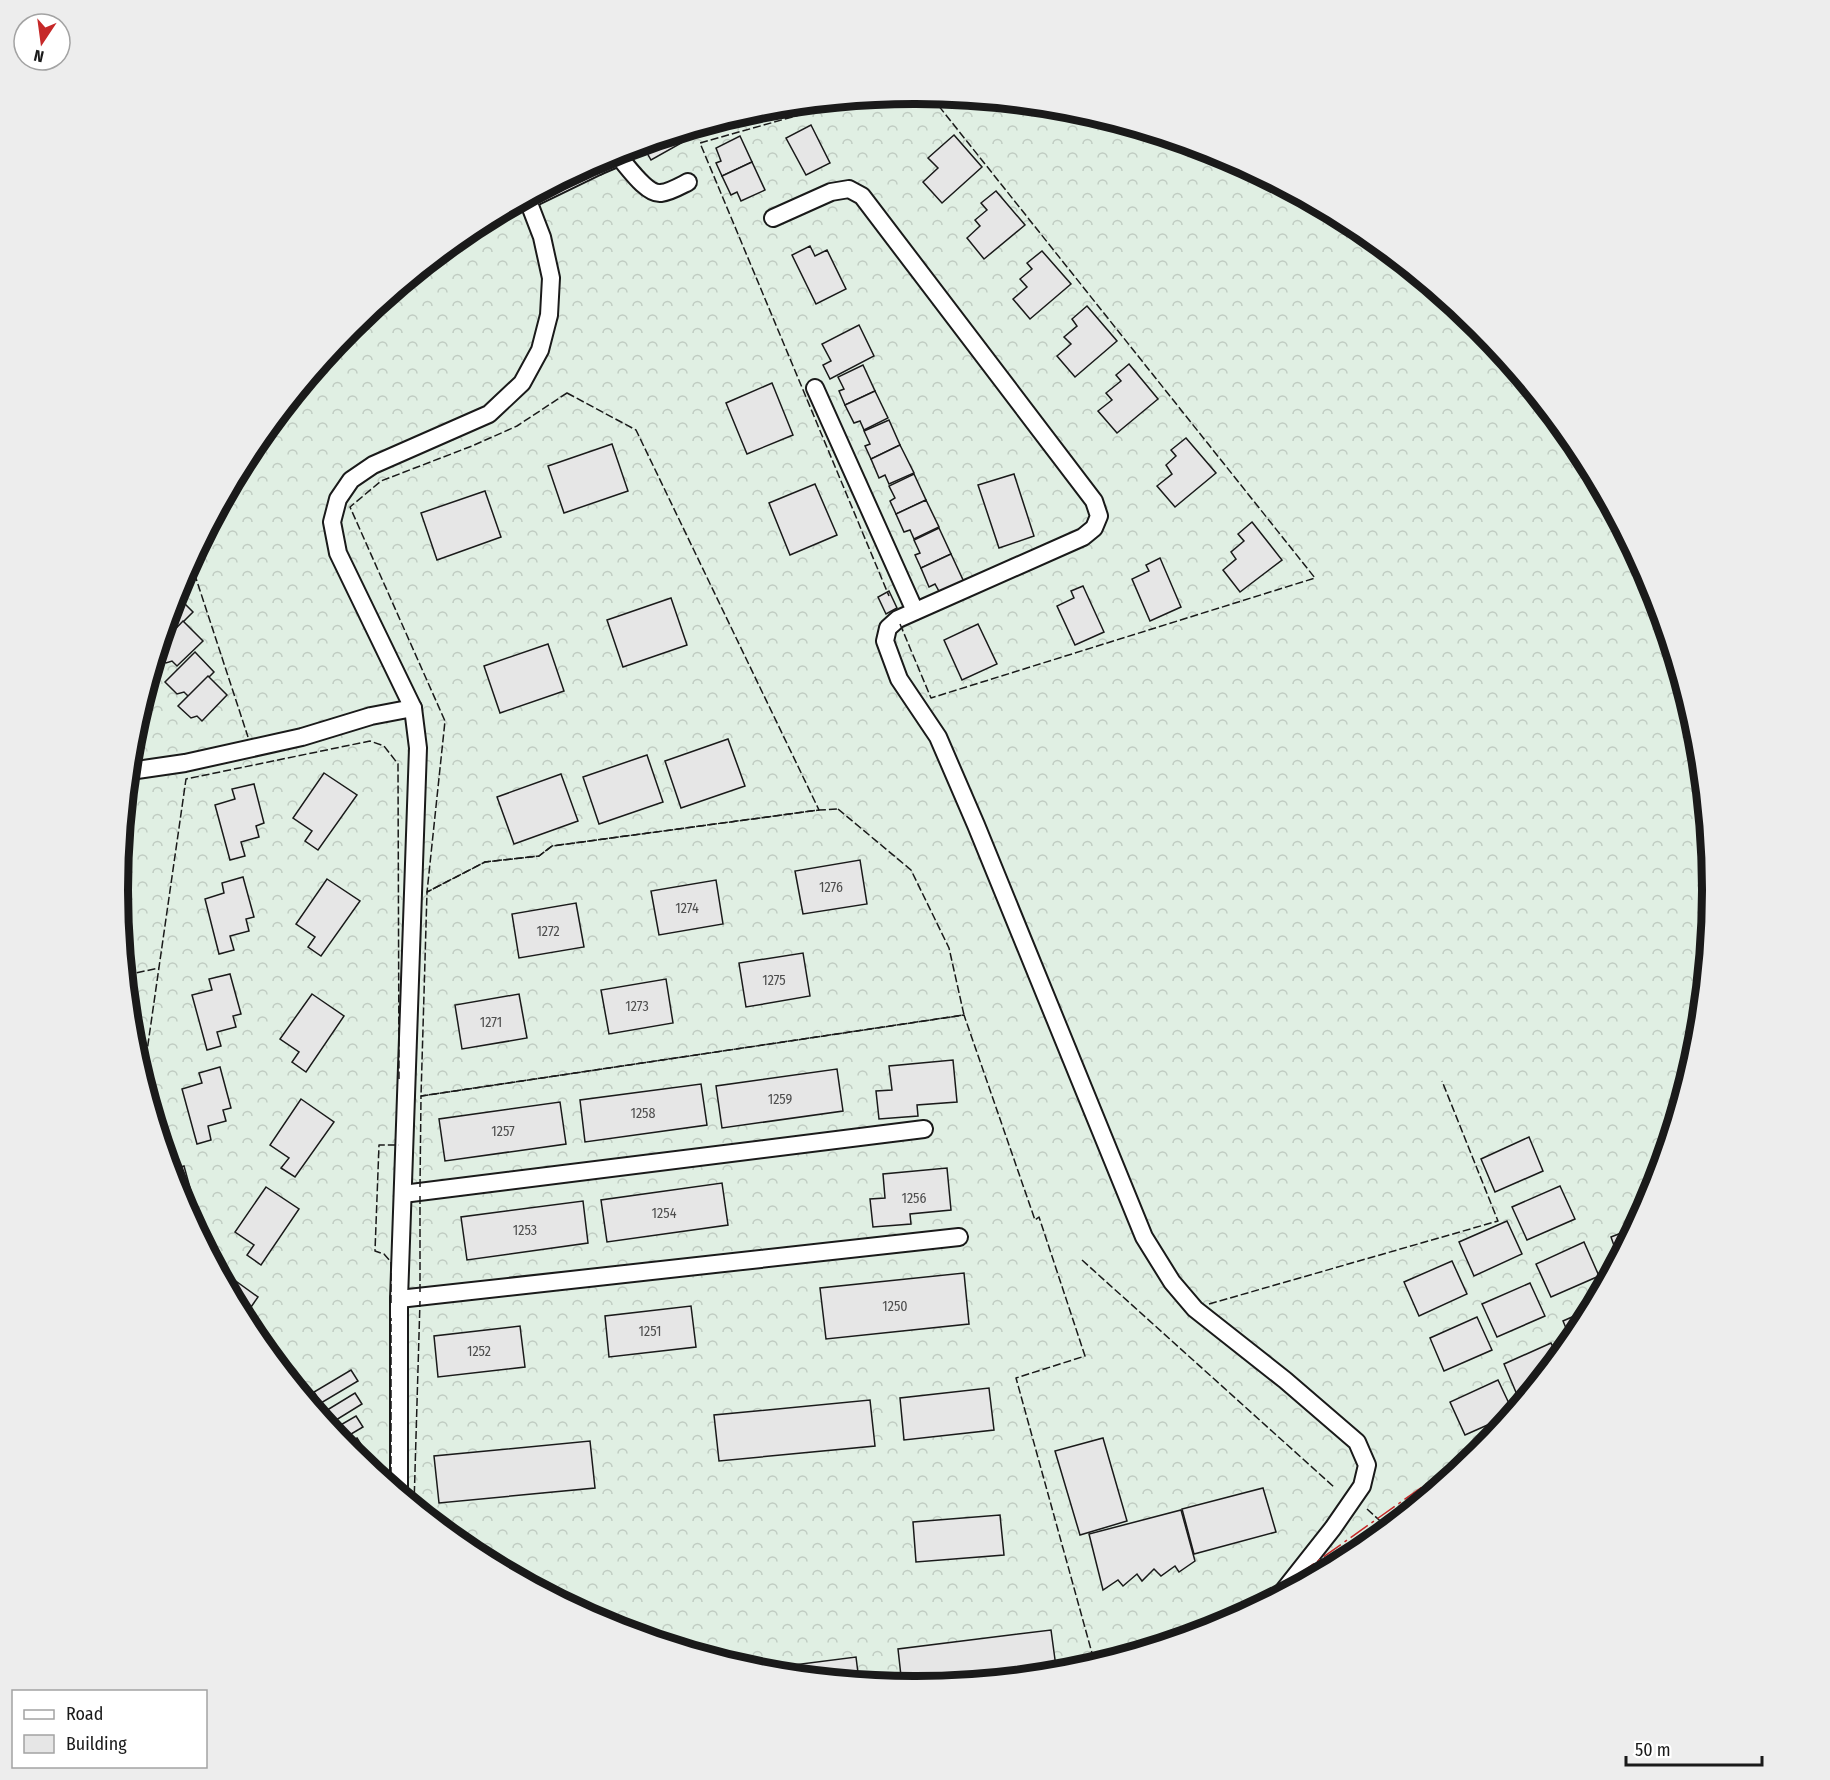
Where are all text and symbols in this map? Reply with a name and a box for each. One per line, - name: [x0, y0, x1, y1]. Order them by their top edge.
- north arrow: [12, 12, 72, 72]
- text: N: [32, 46, 46, 66]
- house number: 1276: [819, 879, 843, 896]
- house number: 1274: [675, 900, 699, 917]
- house number: 1272: [536, 923, 560, 940]
- house number: 1275: [762, 972, 786, 989]
- house number: 1273: [625, 998, 649, 1015]
- house number: 1271: [480, 1014, 502, 1031]
- house number: 1259: [768, 1091, 793, 1108]
- house number: 1258: [630, 1105, 656, 1122]
- house number: 1257: [491, 1123, 515, 1140]
- house number: 1256: [901, 1190, 927, 1207]
- house number: 1254: [652, 1205, 677, 1222]
- house number: 1253: [513, 1222, 537, 1239]
- house number: 1250: [882, 1298, 908, 1315]
- house number: 1251: [639, 1323, 661, 1340]
- house number: 1252: [467, 1343, 491, 1360]
- legend: [12, 1690, 207, 1768]
- text: Road: [66, 1703, 103, 1725]
- scale bar: [1626, 1729, 1762, 1767]
- text: Building: [66, 1733, 127, 1755]
- text: 50 m: [1635, 1739, 1671, 1761]

